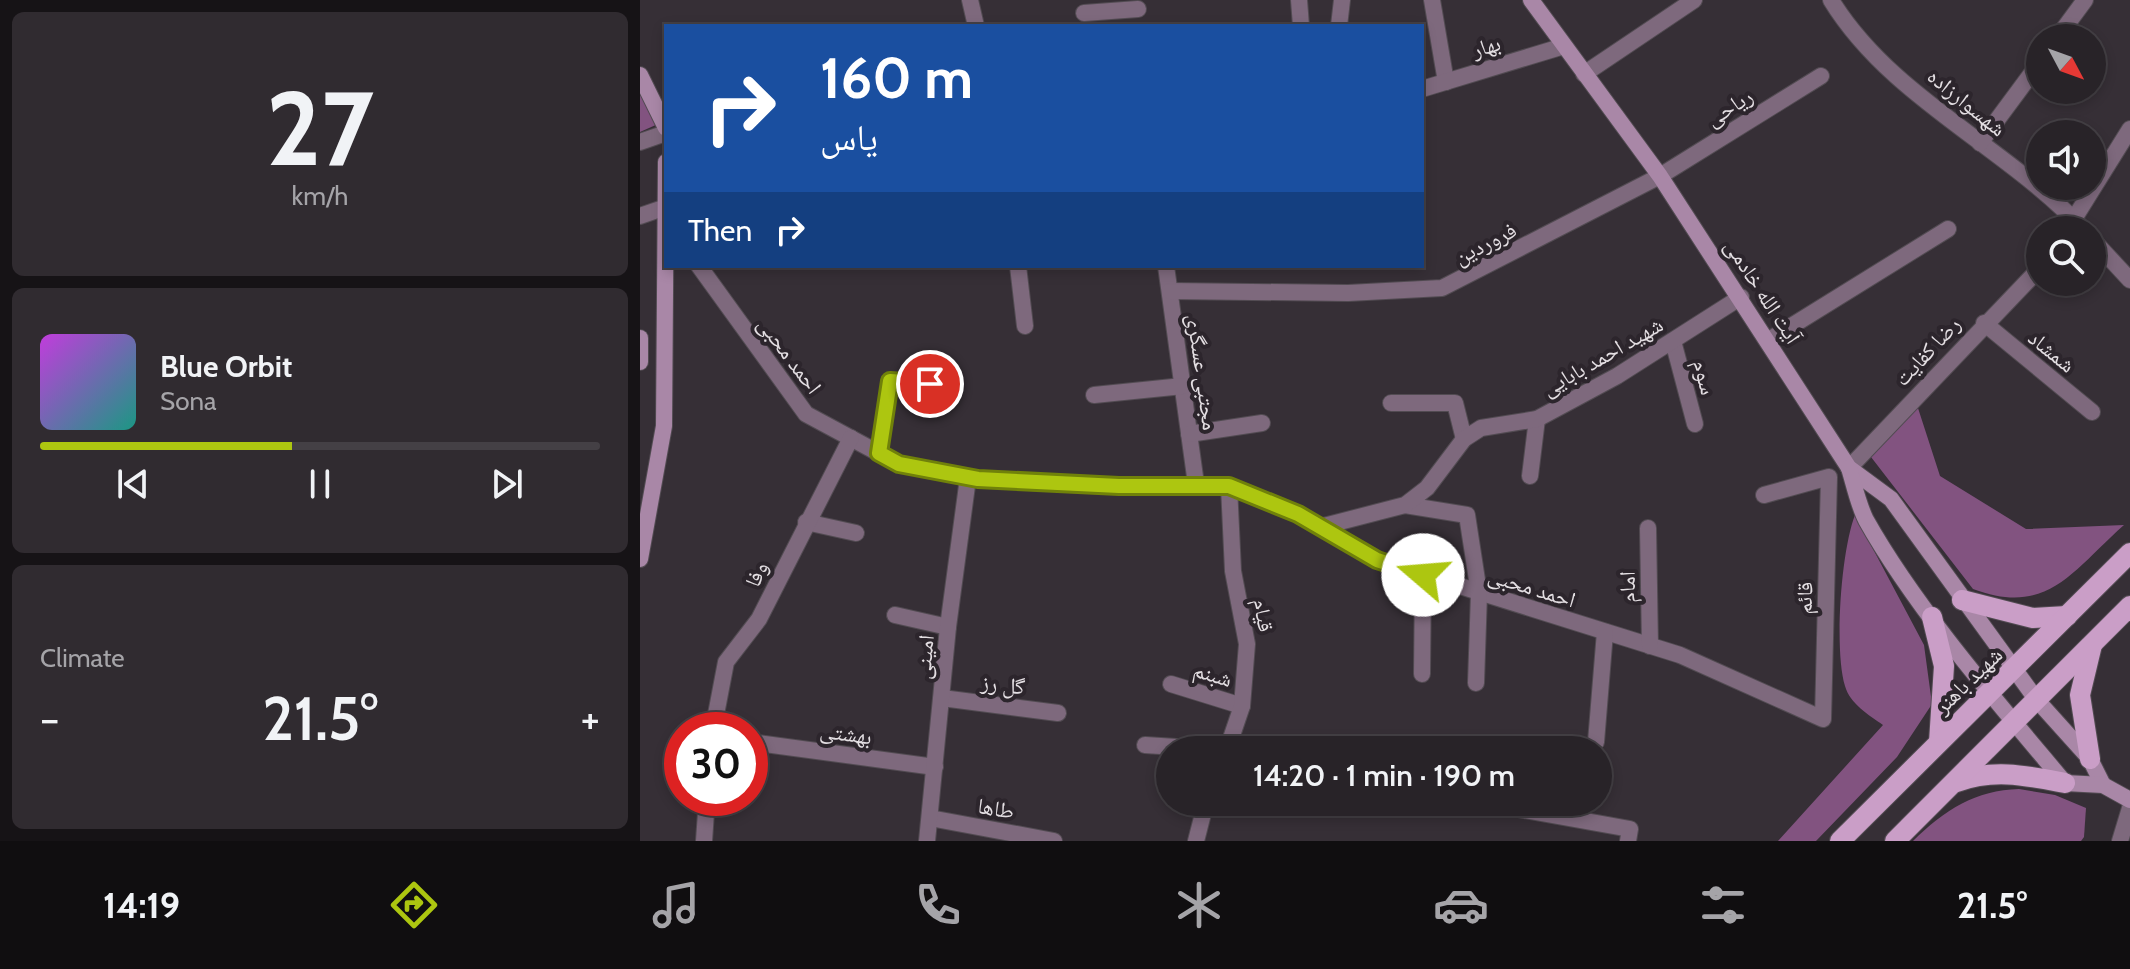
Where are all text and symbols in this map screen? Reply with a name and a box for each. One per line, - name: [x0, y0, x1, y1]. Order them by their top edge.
- north arrow: [2026, 24, 2106, 104]
- map controls: [2026, 24, 2106, 296]
- street label: بهار: [1468, 29, 1504, 64]
- text: 160 m: [820, 44, 973, 112]
- icon: right: [688, 56, 792, 160]
- street label: شهسوارزاده: [1922, 63, 2011, 142]
- text: 27: [266, 65, 374, 191]
- street label: ریاحی: [1701, 83, 1758, 132]
- text: یاس: [820, 115, 878, 159]
- button: sound: [2026, 120, 2106, 200]
- text: km/h: [292, 180, 348, 212]
- icon: right: [768, 208, 812, 252]
- text: Then: [688, 212, 752, 249]
- street label: فروردین: [1449, 216, 1521, 271]
- button: search: [2026, 216, 2106, 296]
- street label: آیت الله خادمی: [1719, 234, 1807, 349]
- street label: احمد محبی: [752, 311, 827, 399]
- street label: شهید احمد بابایی: [1537, 311, 1668, 402]
- street label: رضا کفایت: [1888, 311, 1966, 392]
- street label: مجتبی عسگری: [1181, 312, 1224, 432]
- street label: شمشاد: [2023, 324, 2081, 379]
- text: Blue Orbit: [160, 348, 292, 385]
- pin: [896, 350, 964, 418]
- street label: سوم: [1686, 356, 1722, 398]
- icon: arrive: [908, 362, 952, 406]
- text: Sona: [160, 385, 217, 417]
- icon: previous: [111, 462, 155, 506]
- icon: pause: [298, 462, 342, 506]
- icon: next: [485, 462, 529, 506]
- position arrow: [1381, 533, 1465, 617]
- street label: وفا: [739, 557, 774, 591]
- street label: احمد محبی: [1485, 561, 1579, 614]
- street label: امام: [1614, 571, 1642, 603]
- street label: قائم: [1790, 581, 1820, 615]
- street label: قیام: [1246, 596, 1280, 634]
- street label: امینی: [909, 634, 940, 681]
- street label: شهید باهنر: [1928, 641, 2008, 720]
- text: Climate: [40, 642, 125, 674]
- street label: شبنم: [1190, 656, 1235, 694]
- street label: گل رز: [978, 668, 1026, 701]
- text: 21.5°: [262, 682, 378, 755]
- text: −: [40, 692, 59, 745]
- text: +: [581, 692, 600, 745]
- speed limit sign: 30: [664, 712, 768, 816]
- street label: بهشتی: [818, 717, 874, 750]
- text: 14:20 · 1 min · 190 m: [1253, 757, 1515, 794]
- street label: طاها: [975, 792, 1016, 825]
- icon: directions: [386, 877, 442, 933]
- icon: music: [648, 877, 704, 933]
- icon: phone: [910, 877, 966, 933]
- icon: climate: [1171, 877, 1227, 933]
- icon: car: [1433, 877, 1489, 933]
- icon: filters: [1695, 877, 1751, 933]
- text: 14:19: [103, 883, 180, 927]
- text: 21.5°: [1957, 883, 2027, 927]

